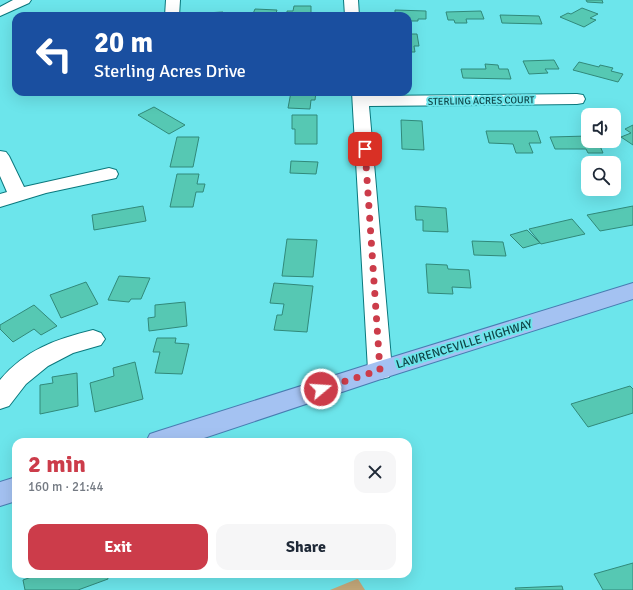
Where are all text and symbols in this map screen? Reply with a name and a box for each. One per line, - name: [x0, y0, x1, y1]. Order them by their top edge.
- text: 20 m: [94, 26, 153, 60]
- icon: left: [28, 28, 80, 80]
- text: Sterling Acres Drive: [94, 60, 246, 82]
- street label: STERLING ACRES COURT: [427, 94, 535, 108]
- map controls: [581, 108, 621, 196]
- button: sound: [581, 108, 621, 148]
- pin: [348, 132, 382, 166]
- icon: arrive: [354, 138, 376, 160]
- button: search: [581, 156, 621, 196]
- street label: LAWRENCEVILLE HIGHWAY: [394, 317, 534, 372]
- position arrow: [300, 368, 342, 410]
- text: 2 min: [28, 449, 86, 479]
- button: close: [354, 451, 396, 493]
- text: 160 m · 21:44: [28, 479, 104, 495]
- button: Exit: [28, 524, 208, 570]
- button: Share: [216, 524, 396, 570]

